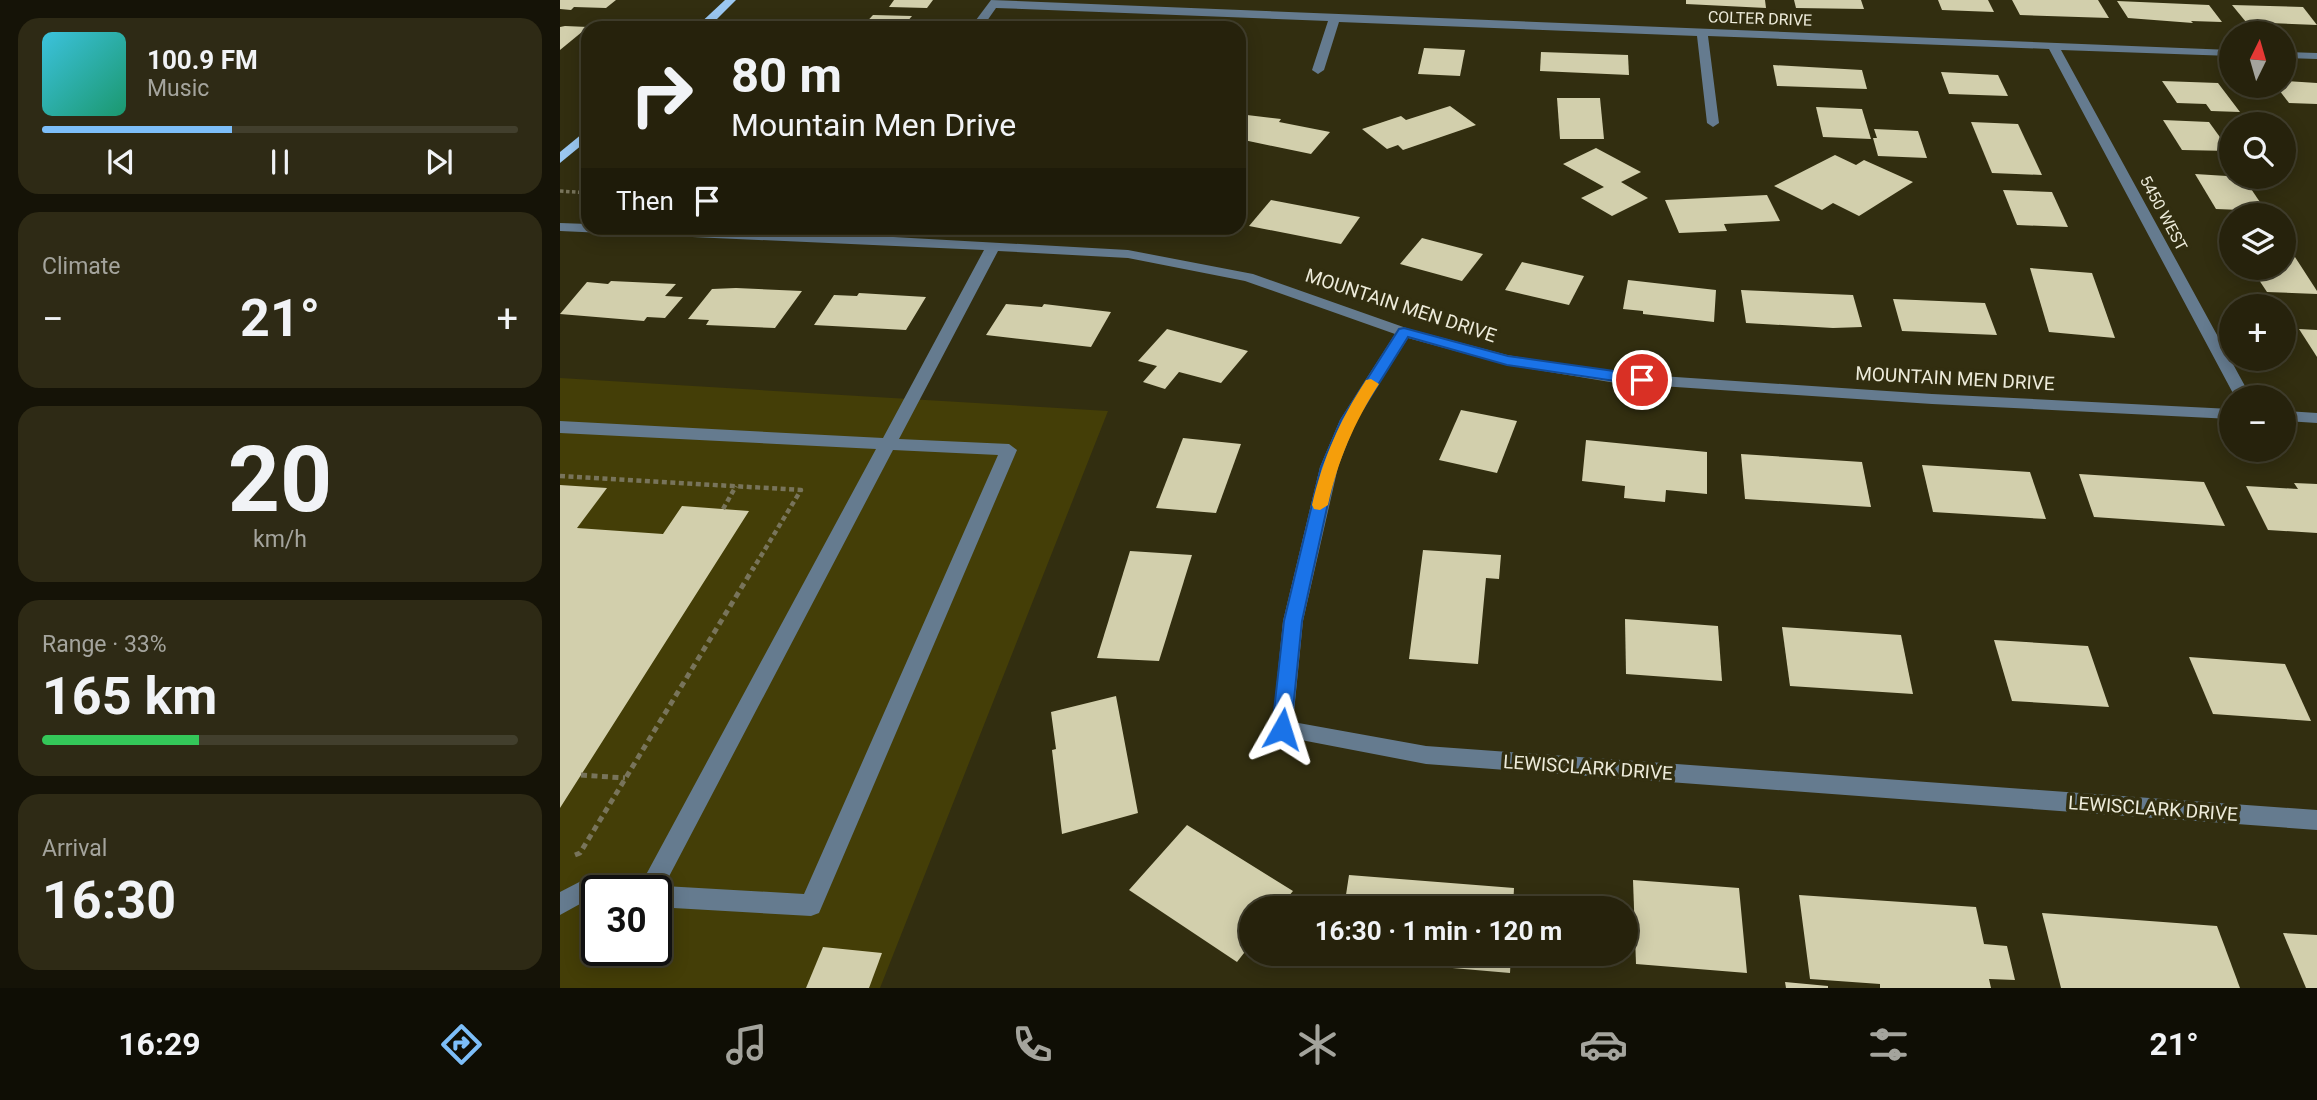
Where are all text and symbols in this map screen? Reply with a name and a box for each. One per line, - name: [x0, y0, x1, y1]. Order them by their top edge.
- street label: COLTER DRIVE: [1708, 7, 1812, 30]
- north arrow: [2219, 21, 2296, 98]
- map controls: [2219, 21, 2296, 462]
- text: 100.9 FM: [147, 45, 258, 75]
- text: 80 m: [731, 47, 842, 104]
- icon: right: [616, 49, 707, 140]
- text: Music: [147, 75, 209, 102]
- text: Mountain Men Drive: [731, 106, 1016, 144]
- button: search: [2219, 112, 2296, 189]
- icon: previous: [102, 143, 140, 181]
- icon: pause: [261, 143, 299, 181]
- icon: next: [420, 143, 458, 181]
- street label: 5450 WEST: [2136, 172, 2191, 254]
- icon: arrive: [688, 182, 726, 220]
- text: Then: [616, 186, 674, 216]
- button: layers: [2219, 203, 2296, 280]
- text: Climate: [42, 253, 121, 280]
- street label: MOUNTAIN MEN DRIVE: [1302, 264, 1500, 347]
- text: 21°: [240, 288, 320, 349]
- button: +: [2219, 294, 2296, 371]
- text: −: [42, 297, 64, 341]
- text: +: [496, 297, 518, 341]
- pin: [1612, 350, 1672, 410]
- icon: arrive: [1623, 361, 1661, 399]
- street label: MOUNTAIN MEN DRIVE: [1855, 362, 2055, 395]
- button: −: [2219, 385, 2296, 462]
- text: 20: [228, 427, 332, 533]
- text: km/h: [253, 526, 307, 553]
- text: Range · 33%: [42, 631, 167, 658]
- text: 165 km: [42, 666, 217, 727]
- position arrow: [1245, 692, 1319, 766]
- street label: LEWISCLARK DRIVE: [1502, 750, 1674, 785]
- street label: LEWISCLARK DRIVE: [2067, 791, 2239, 826]
- text: Arrival: [42, 835, 107, 862]
- text: 16:30: [42, 870, 176, 931]
- speed limit sign: 30: [581, 875, 672, 966]
- text: 16:30 · 1 min · 120 m: [1315, 916, 1562, 946]
- icon: directions: [437, 1020, 486, 1069]
- icon: music: [722, 1020, 771, 1069]
- icon: phone: [1008, 1020, 1057, 1069]
- icon: climate: [1293, 1020, 1342, 1069]
- icon: car: [1579, 1020, 1628, 1069]
- icon: filters: [1864, 1020, 1913, 1069]
- text: 16:29: [118, 1025, 201, 1063]
- text: 21°: [2150, 1025, 2199, 1063]

